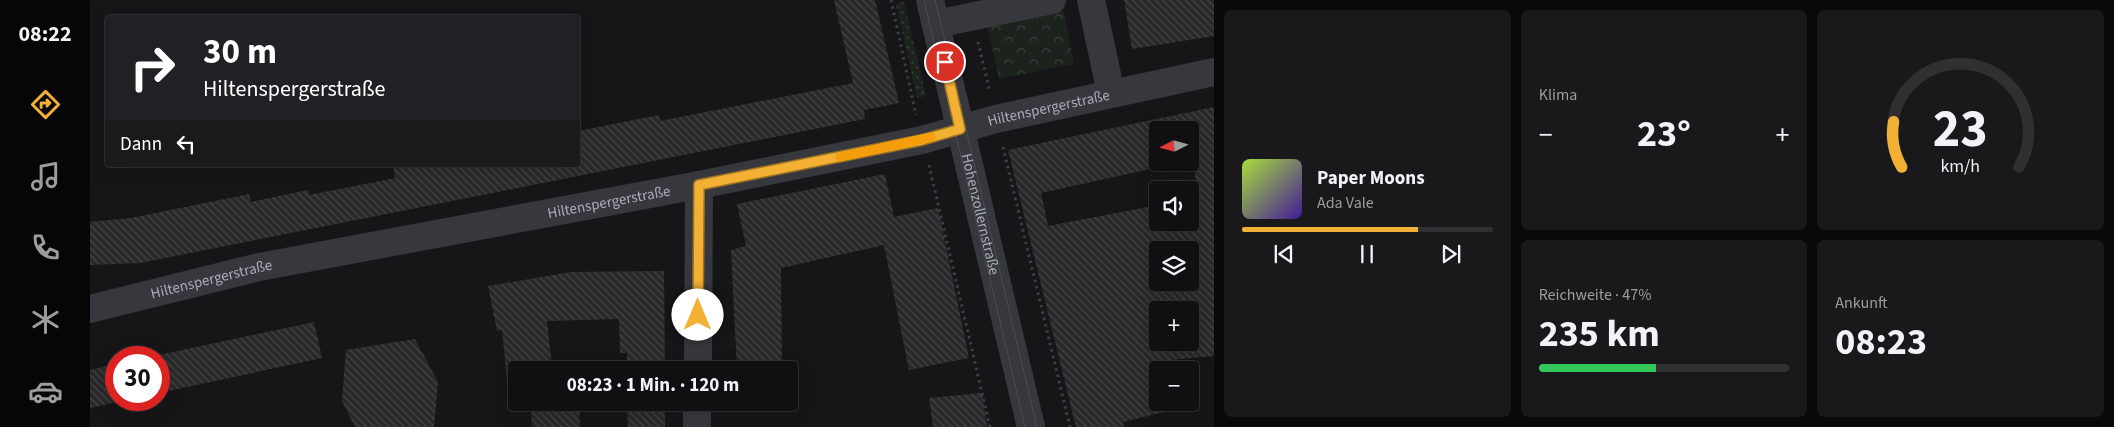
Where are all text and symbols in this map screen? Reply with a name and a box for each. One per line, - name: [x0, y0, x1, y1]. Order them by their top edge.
- text: 08:22: [18, 18, 72, 50]
- text: 30 m: [203, 27, 277, 77]
- icon: right: [120, 35, 185, 100]
- pin: [924, 41, 966, 83]
- icon: arrive: [931, 48, 959, 76]
- text: Hiltenspergerstraße: [203, 73, 385, 105]
- text: Klima: [1539, 84, 1577, 106]
- street label: Hiltenspergerstraße: [985, 85, 1112, 132]
- icon: directions: [28, 87, 63, 122]
- text: 23: [1933, 93, 1988, 167]
- text: 23°: [1637, 107, 1691, 161]
- text: −: [1539, 115, 1553, 155]
- text: +: [1775, 115, 1789, 155]
- north arrow: [1149, 121, 1199, 171]
- map controls: [1149, 121, 1199, 411]
- icon: left: [172, 130, 200, 158]
- text: Dann: [120, 131, 162, 158]
- street label: Hohenzollernstraße: [956, 151, 1005, 277]
- text: km/h: [1941, 154, 1980, 179]
- icon: music: [28, 159, 63, 194]
- text: Paper Moons: [1317, 165, 1425, 192]
- street label: Hiltenspergerstraße: [546, 181, 672, 224]
- button: sound: [1149, 181, 1199, 231]
- text: Ada Vale: [1317, 192, 1374, 214]
- icon: phone: [28, 230, 63, 265]
- icon: previous: [1270, 240, 1298, 268]
- icon: pause: [1353, 240, 1381, 268]
- icon: next: [1437, 240, 1465, 268]
- button: layers: [1149, 241, 1199, 291]
- street label: Hiltenspergerstraße: [148, 255, 274, 305]
- text: Reichweite · 47%: [1539, 284, 1651, 306]
- position arrow: [671, 288, 723, 340]
- text: Ankunft: [1835, 292, 1887, 314]
- button: +: [1149, 301, 1199, 351]
- icon: climate: [28, 302, 63, 337]
- text: 235 km: [1539, 307, 1660, 361]
- text: 08:23: [1835, 315, 1927, 369]
- speed limit sign: 30: [105, 346, 170, 411]
- button: −: [1149, 361, 1199, 411]
- text: 08:23 · 1 Min. · 120 m: [567, 372, 739, 399]
- icon: car: [28, 374, 63, 409]

